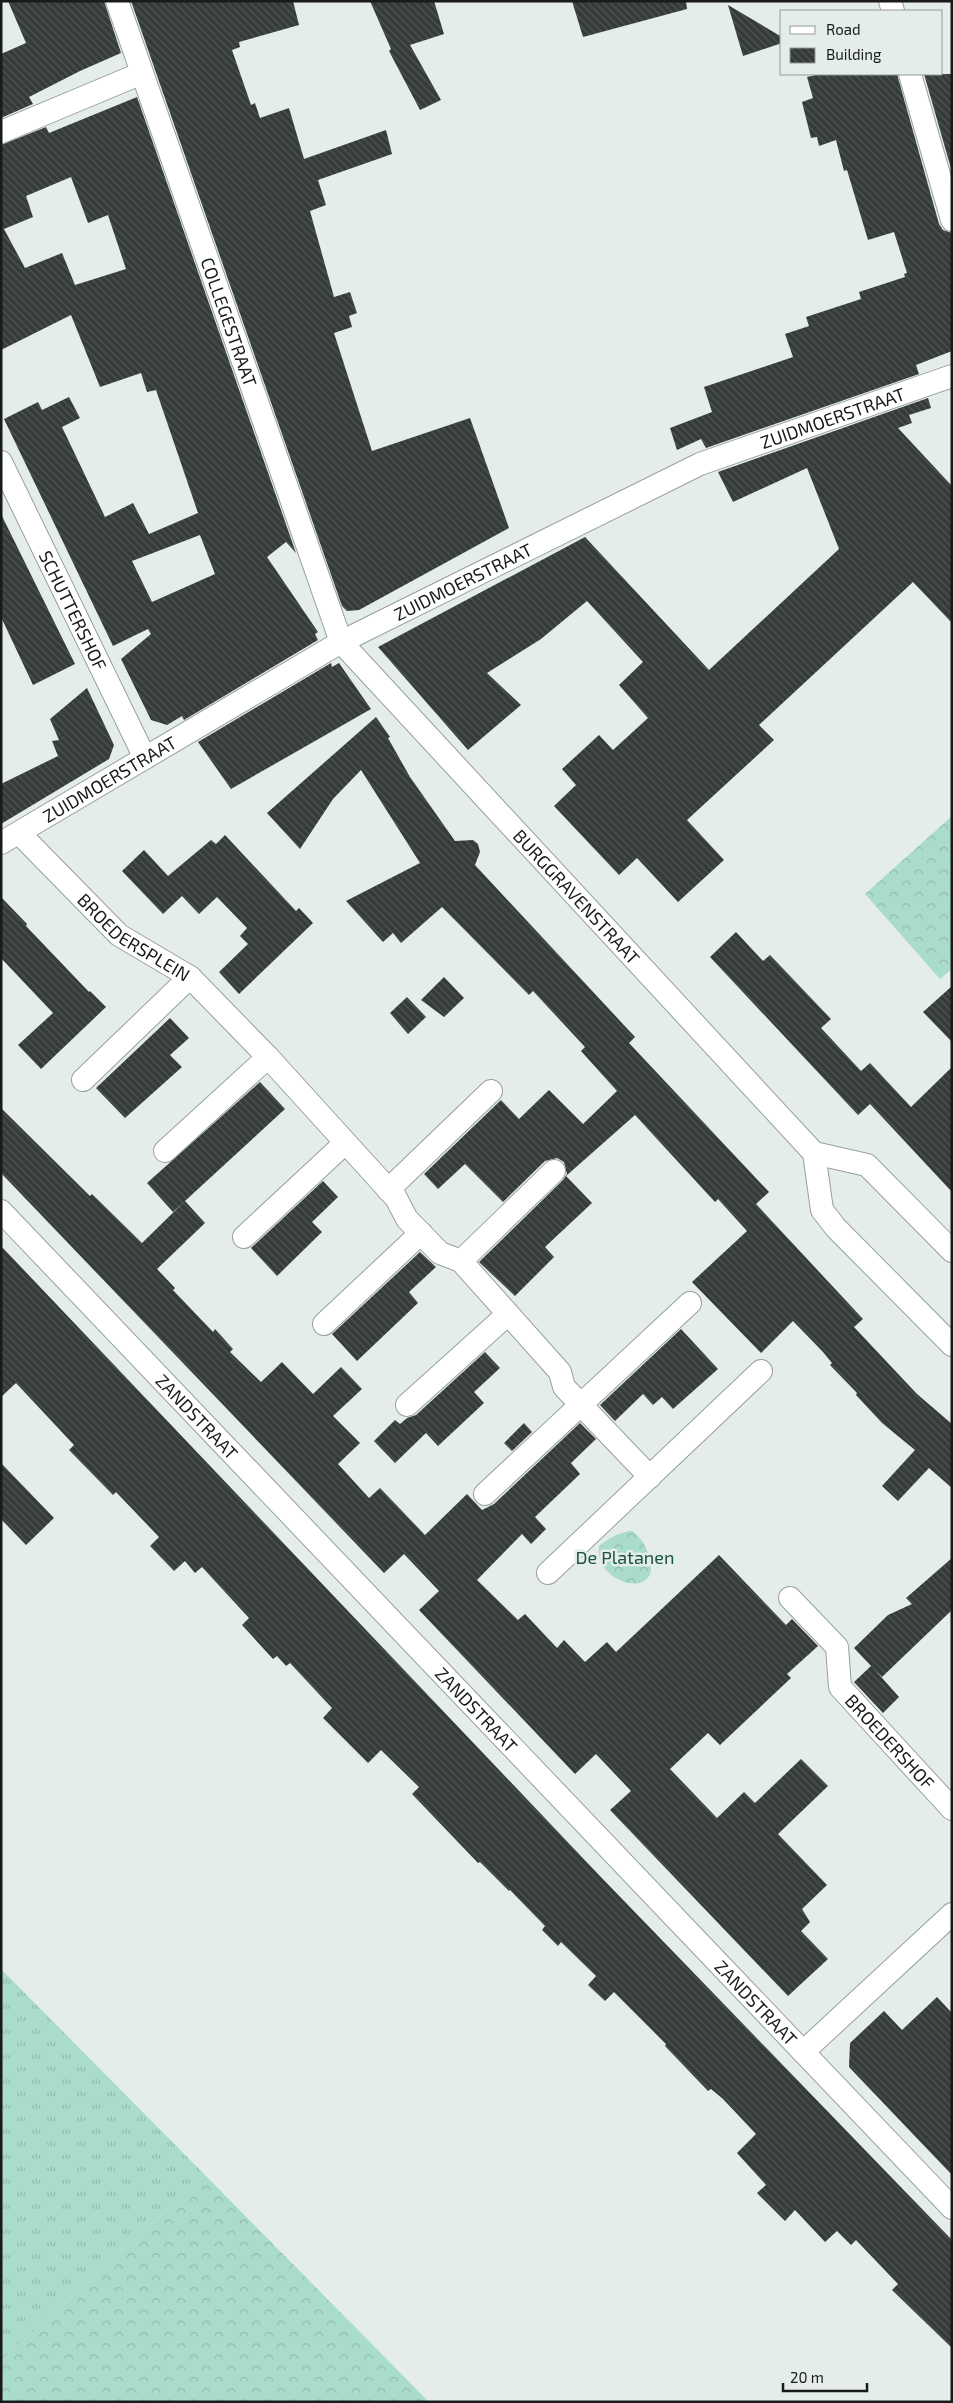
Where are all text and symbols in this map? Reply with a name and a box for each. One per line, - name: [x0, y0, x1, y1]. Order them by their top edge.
- legend: [780, 10, 943, 75]
- text: Road: [826, 20, 861, 38]
- text: Building: [826, 45, 882, 63]
- street label: COLLEGESTRAAT: [196, 254, 262, 390]
- street label: ZUIDMOERSTRAAT: [757, 382, 908, 453]
- street label: ZUIDMOERSTRAAT: [390, 538, 536, 625]
- street label: SCHUTTERSHOF: [35, 547, 112, 674]
- street label: ZUIDMOERSTRAAT: [39, 731, 181, 827]
- street label: BURGGRAVENSTRAAT: [509, 825, 645, 969]
- street label: BROEDERSPLEIN: [73, 888, 194, 986]
- street label: ZANDSTRAAT: [151, 1369, 243, 1464]
- park label: De Platanen: [576, 1546, 674, 1568]
- street label: ZANDSTRAAT: [431, 1662, 523, 1757]
- street label: BROEDERSHOF: [841, 1689, 939, 1794]
- street label: ZANDSTRAAT: [710, 1955, 802, 2050]
- scale bar: [783, 2360, 867, 2392]
- text: 20 m: [790, 2368, 824, 2386]

